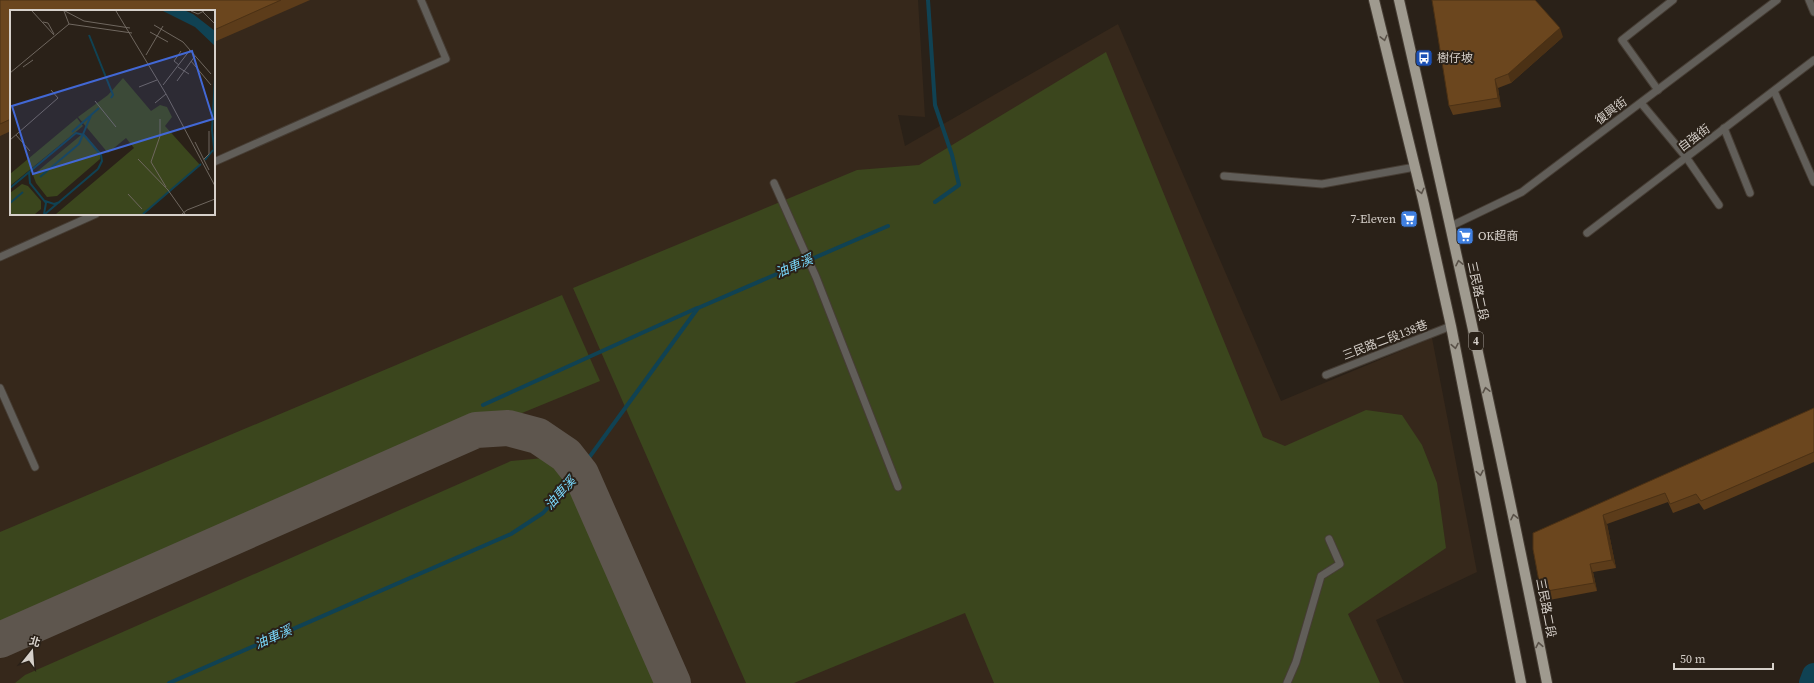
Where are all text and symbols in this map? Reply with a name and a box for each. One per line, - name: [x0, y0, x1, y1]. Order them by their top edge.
- inset map: [10, 10, 215, 215]
- one-way arrow: [1379, 35, 1387, 41]
- bus stop icon: 樹仔坡: [1414, 48, 1434, 68]
- place label: 樹仔坡: [1437, 50, 1473, 66]
- street label: 復興街: [1592, 94, 1630, 128]
- street label: 自強街: [1675, 121, 1713, 155]
- one-way arrow: [1416, 188, 1424, 195]
- supermarket icon: 7-Eleven: [1399, 209, 1419, 229]
- place label: 7-Eleven: [1350, 211, 1396, 227]
- supermarket icon: OK超商: [1455, 226, 1475, 246]
- place label: OK超商: [1478, 228, 1518, 244]
- water label: 油車溪: [773, 250, 817, 281]
- one-way arrow: [1455, 260, 1463, 266]
- street label: 三民路二段: [1464, 260, 1492, 322]
- street label: 三民路二段138巷: [1340, 316, 1430, 364]
- road number: 4: [1469, 332, 1483, 350]
- one-way arrow: [1450, 343, 1458, 349]
- one-way arrow: [1483, 387, 1491, 393]
- one-way arrow: [1475, 470, 1484, 476]
- water label: 油車溪: [541, 471, 581, 513]
- one-way arrow: [1510, 514, 1518, 520]
- street label: 三民路二段: [1532, 577, 1560, 639]
- water label: 油車溪: [252, 620, 296, 653]
- north arrow: [12, 631, 52, 671]
- text: 北: [27, 633, 42, 651]
- one-way arrow: [1536, 642, 1544, 648]
- scale bar: [1674, 645, 1773, 671]
- text: 50 m: [1680, 651, 1706, 667]

